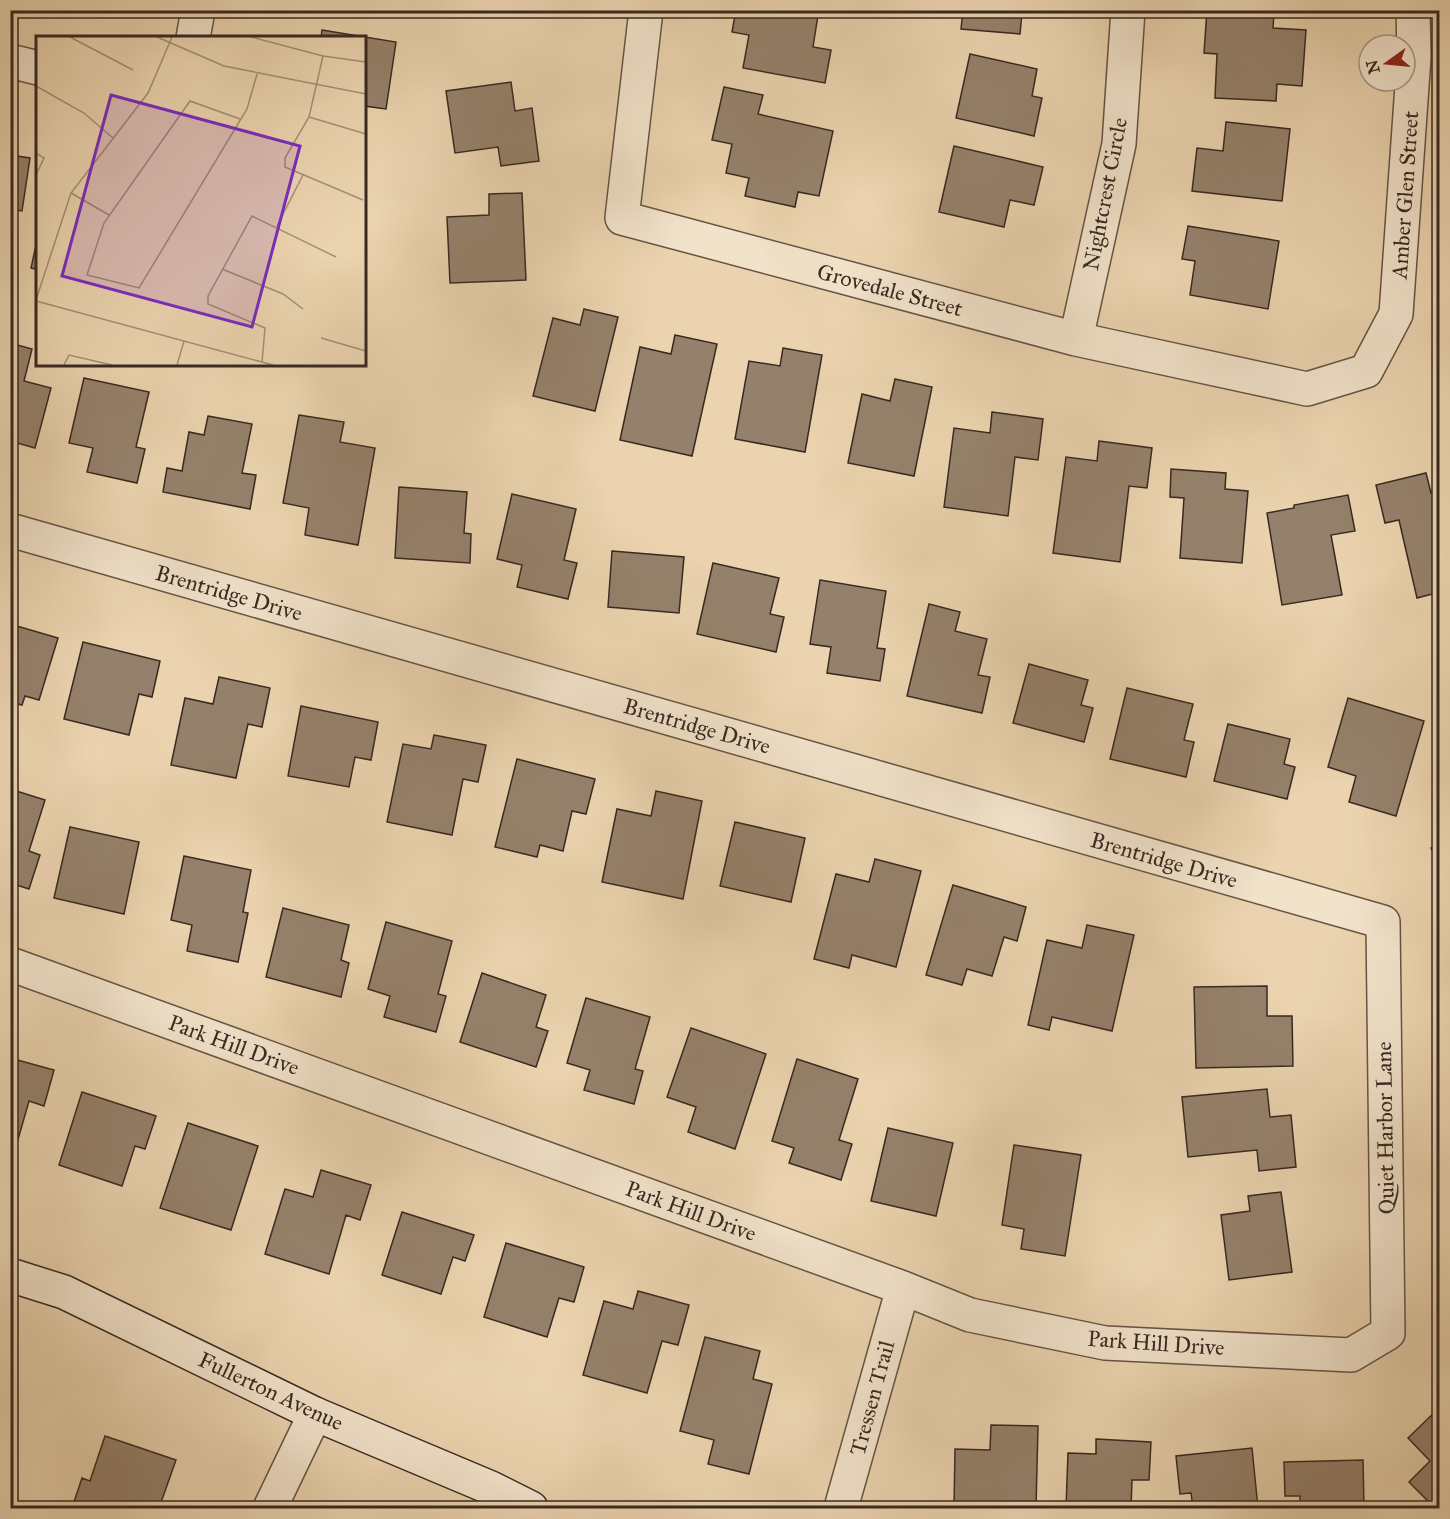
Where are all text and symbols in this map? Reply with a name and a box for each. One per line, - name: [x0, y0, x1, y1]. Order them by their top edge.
- north arrow: [1357, 33, 1417, 93]
- inset map: [36, 36, 366, 366]
- text: N: [1362, 57, 1384, 76]
- street label: Amber Glen Street: [1386, 110, 1424, 281]
- street label: Nightcrest Circle: [1077, 115, 1133, 273]
- street label: Grovedale Street: [814, 258, 966, 322]
- street label: Brentridge Drive: [152, 559, 306, 627]
- street label: Brentridge Drive: [620, 692, 774, 760]
- street label: Brentridge Drive: [1087, 826, 1241, 894]
- street label: Park Hill Drive: [165, 1009, 303, 1081]
- street label: Quiet Harbor Lane: [1370, 1041, 1400, 1215]
- street label: Park Hill Drive: [622, 1175, 760, 1247]
- street label: Park Hill Drive: [1087, 1325, 1225, 1361]
- street label: Tressen Trail: [844, 1338, 900, 1458]
- street label: Fullerton Avenue: [194, 1346, 348, 1436]

